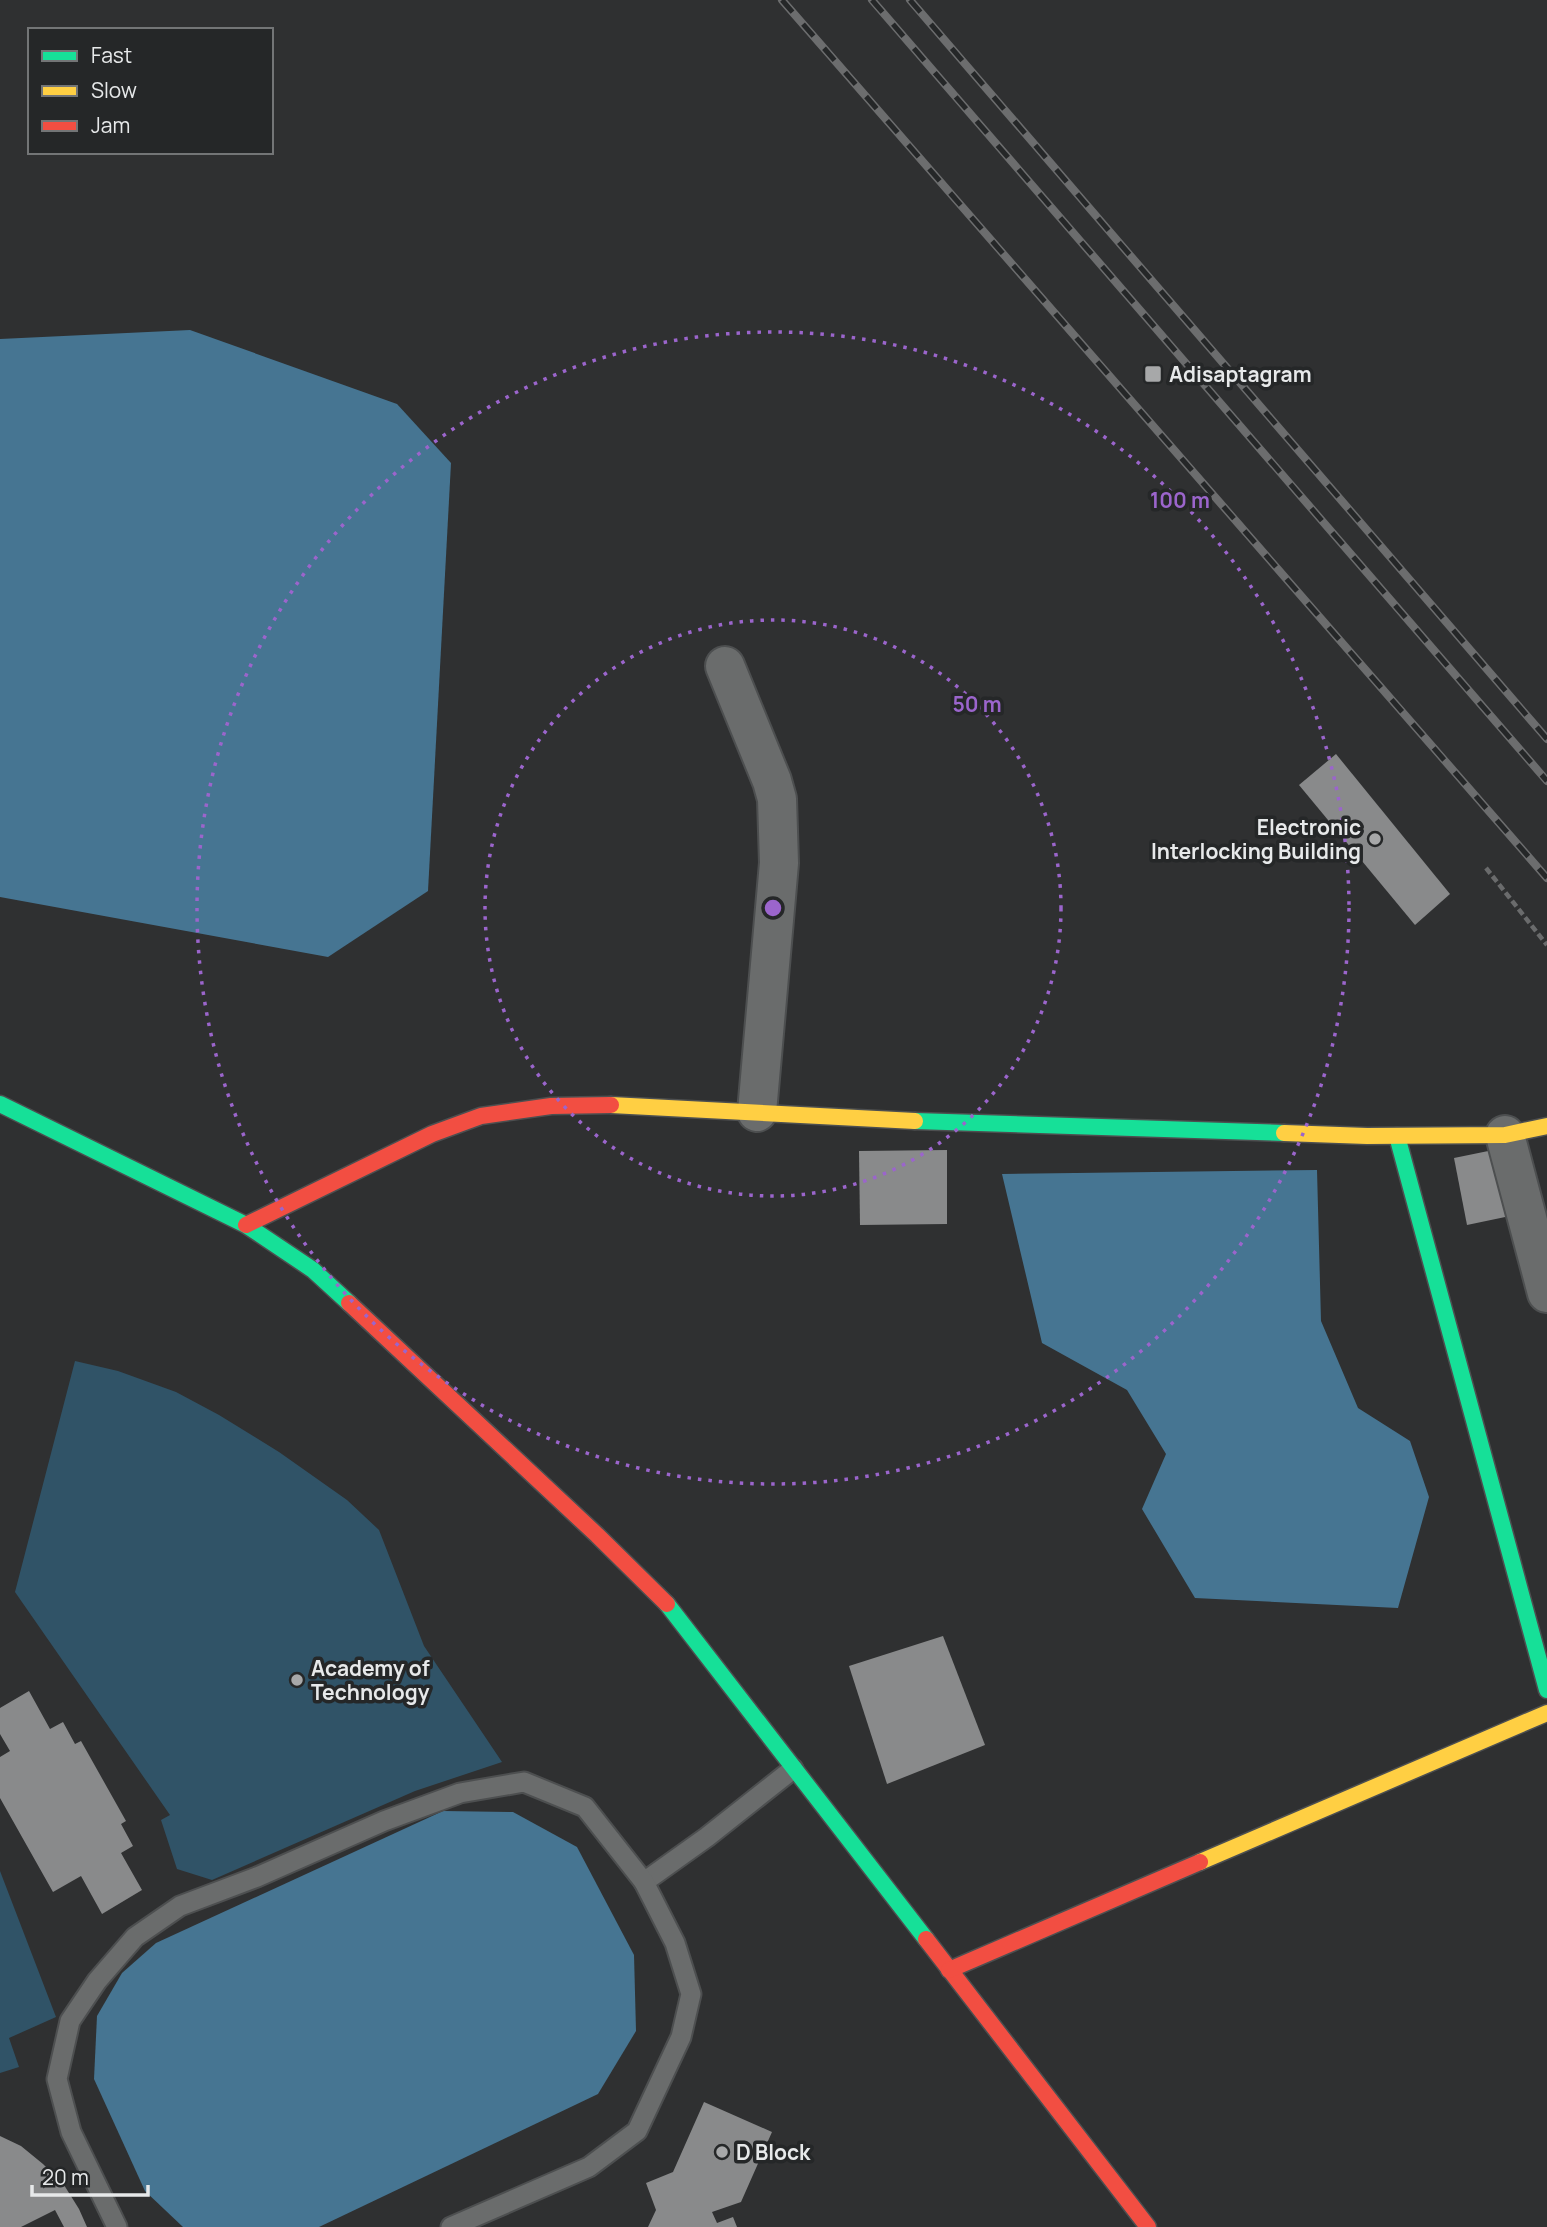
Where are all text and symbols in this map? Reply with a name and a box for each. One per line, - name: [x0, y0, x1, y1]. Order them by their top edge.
- legend: [28, 28, 273, 154]
- text: Fast: [91, 41, 132, 69]
- text: Slow: [91, 76, 137, 104]
- text: Jam: [91, 111, 130, 139]
- place label: Adisaptagram: [1169, 360, 1312, 388]
- marker: Adisaptagram: [1143, 364, 1163, 384]
- text: 100 m: [1150, 486, 1210, 514]
- text: 50 m: [952, 690, 1002, 718]
- place label: Electronic Interlocking Building: [1151, 813, 1361, 865]
- marker: Electronic Interlocking Building: [1367, 831, 1383, 847]
- centre of rings: [761, 896, 785, 920]
- place label: Academy of Technology: [311, 1654, 430, 1706]
- marker: Academy of Technology: [289, 1672, 305, 1688]
- place label: D Block: [736, 2138, 811, 2166]
- marker: D Block: [714, 2144, 730, 2160]
- scale bar: [32, 2154, 147, 2198]
- text: 20 m: [42, 2163, 89, 2191]

